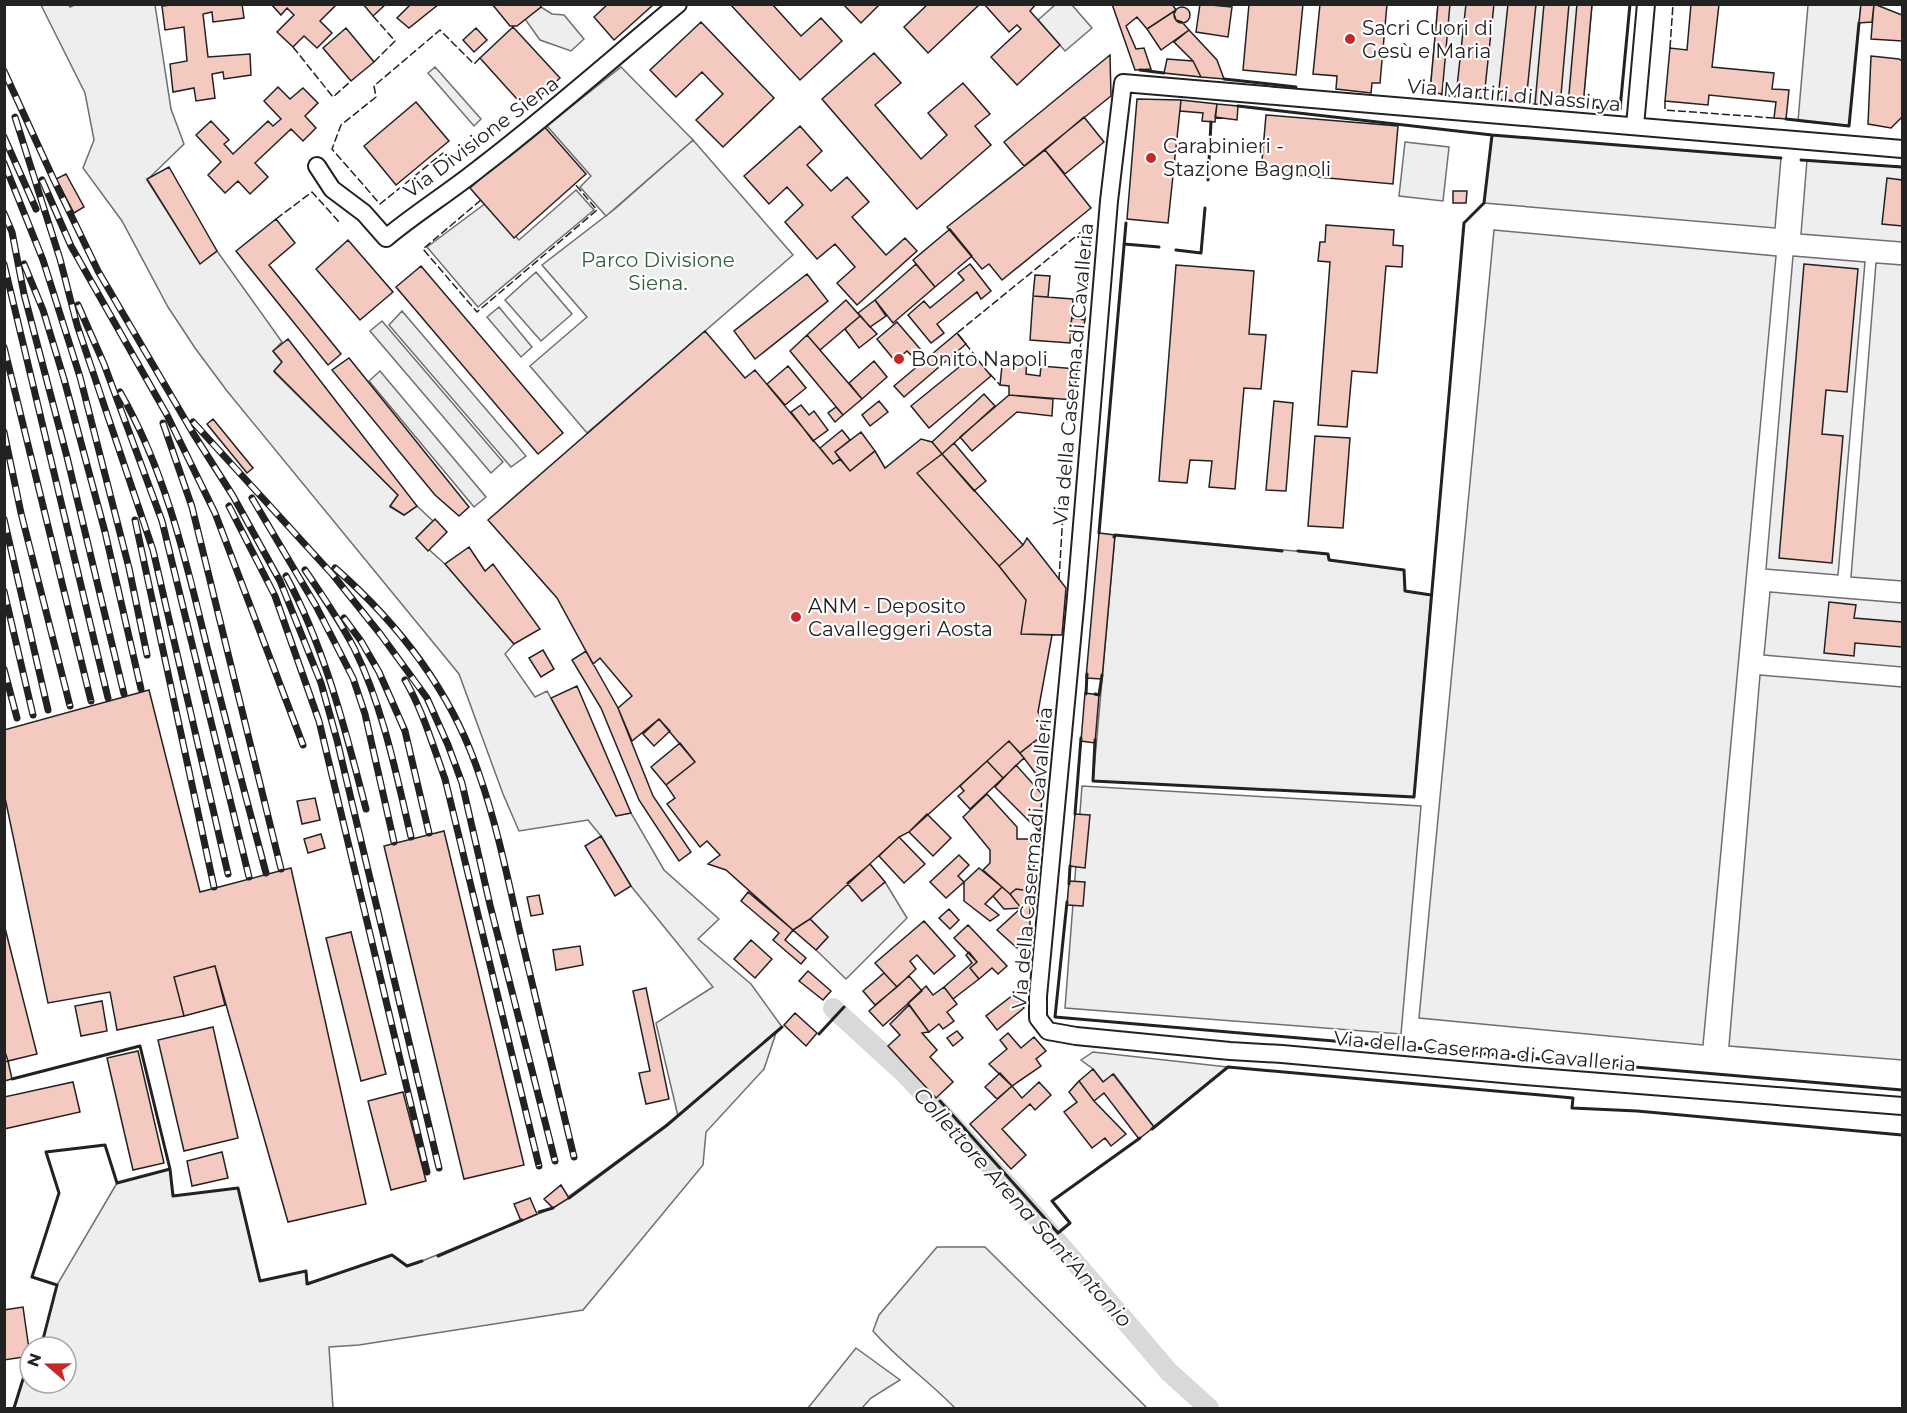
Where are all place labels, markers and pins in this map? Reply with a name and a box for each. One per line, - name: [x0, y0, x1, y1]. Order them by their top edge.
- place label: Sacri Cuori di Gesù e Maria: [1362, 16, 1493, 63]
- marker: Sacri Cuori di Gesù e Maria: [1343, 32, 1357, 46]
- place label: Carabinieri - Stazione Bagnoli: [1163, 134, 1331, 181]
- marker: Carabinieri - Stazione Bagnoli: [1144, 151, 1158, 165]
- place label: Bonito Napoli: [911, 347, 1048, 371]
- marker: Bonito Napoli: [892, 352, 906, 366]
- place label: ANM - Deposito Cavalleggeri Aosta: [808, 594, 993, 641]
- marker: ANM - Deposito Cavalleggeri Aosta: [789, 610, 803, 624]

